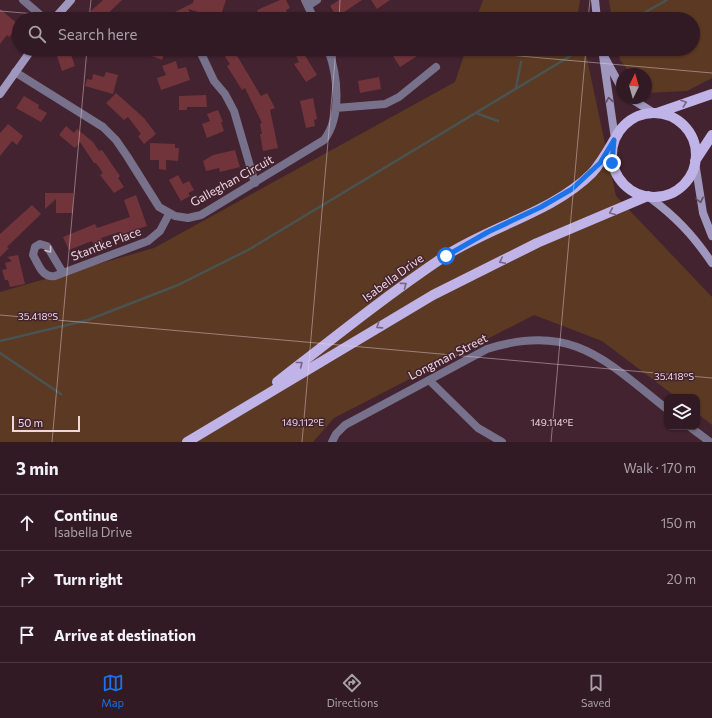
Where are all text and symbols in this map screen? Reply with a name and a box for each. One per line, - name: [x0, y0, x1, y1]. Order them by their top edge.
- search box: [12, 12, 700, 56]
- icon: search: [26, 23, 48, 45]
- text: Search here: [58, 25, 137, 43]
- north arrow: [616, 68, 652, 104]
- one-way arrow: [605, 97, 614, 104]
- one-way arrow: [681, 100, 688, 108]
- street label: Galleghan Circuit: [188, 151, 276, 209]
- route end: [603, 154, 621, 172]
- one-way arrow: [696, 197, 704, 203]
- one-way arrow: [609, 207, 616, 215]
- street label: Stantke Place: [69, 223, 143, 263]
- one-way arrow: [44, 245, 51, 252]
- route start: [437, 247, 455, 265]
- street label: Isabella Drive: [359, 250, 426, 304]
- one-way arrow: [499, 256, 506, 264]
- one-way arrow: [399, 283, 406, 290]
- text: 35.418°S: [18, 310, 58, 322]
- one-way arrow: [376, 322, 383, 329]
- street label: Longman Street: [405, 330, 490, 382]
- one-way arrow: [296, 362, 303, 369]
- text: 35.418°S: [654, 370, 694, 382]
- map controls: [664, 394, 700, 430]
- button: layers: [664, 394, 700, 430]
- scale bar: [12, 414, 80, 433]
- text: 50 m: [18, 416, 43, 429]
- text: 149.112°E: [282, 416, 324, 428]
- text: 149.114°E: [531, 416, 574, 428]
- text: 3 min: [16, 458, 59, 479]
- text: Walk · 170 m: [624, 460, 696, 476]
- text: Continue: [54, 506, 118, 524]
- icon: ahead: [16, 512, 38, 534]
- text: 150 m: [661, 515, 696, 531]
- text: Isabella Drive: [54, 524, 132, 540]
- icon: right: [16, 568, 38, 590]
- text: Turn right: [54, 570, 123, 588]
- text: 20 m: [667, 571, 696, 587]
- icon: arrive: [16, 624, 38, 646]
- text: Arrive at destination: [54, 626, 196, 644]
- tab: Map: [101, 672, 124, 709]
- tab: Directions: [327, 672, 378, 709]
- tab: Saved: [581, 672, 611, 709]

